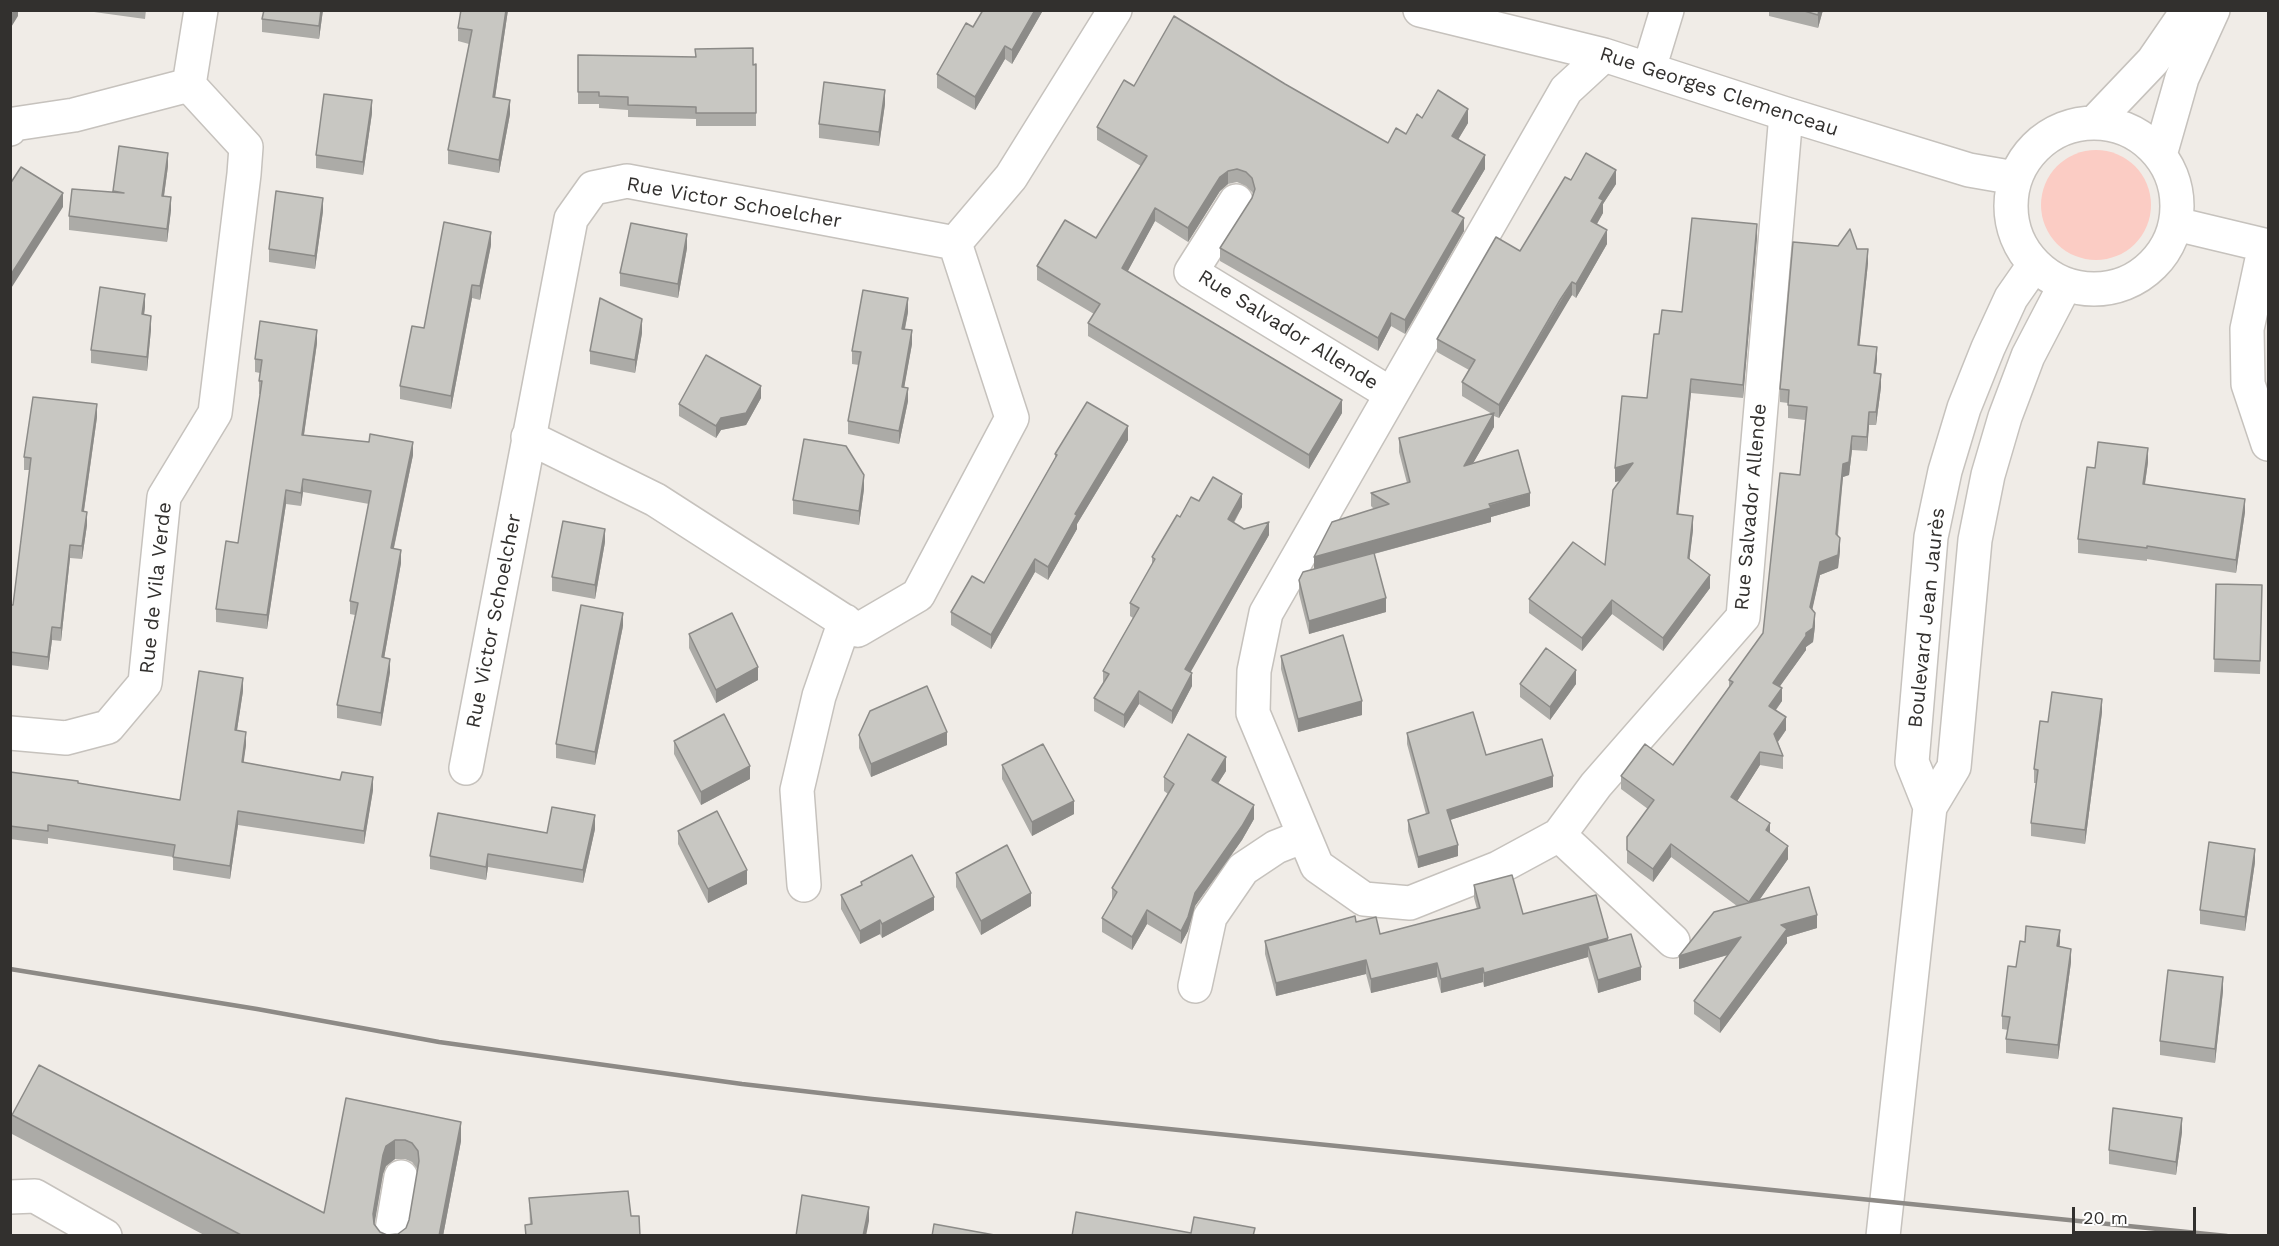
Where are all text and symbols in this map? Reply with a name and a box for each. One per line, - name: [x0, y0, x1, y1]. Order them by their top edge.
- street label: Rue Georges Clemenceau: [1597, 42, 1841, 142]
- street label: Rue Victor Schoelcher: [625, 172, 843, 234]
- street label: Rue Salvador Allende: [1194, 265, 1382, 395]
- street label: Rue Salvador Allende: [1730, 402, 1772, 612]
- street label: Rue de Vila Verde: [135, 501, 177, 675]
- street label: Boulevard Jean Jaurès: [1904, 507, 1950, 729]
- street label: Rue Victor Schoelcher: [461, 512, 527, 730]
- scale bar: [2075, 1195, 2200, 1233]
- text: 20 m: [2083, 1207, 2128, 1228]

